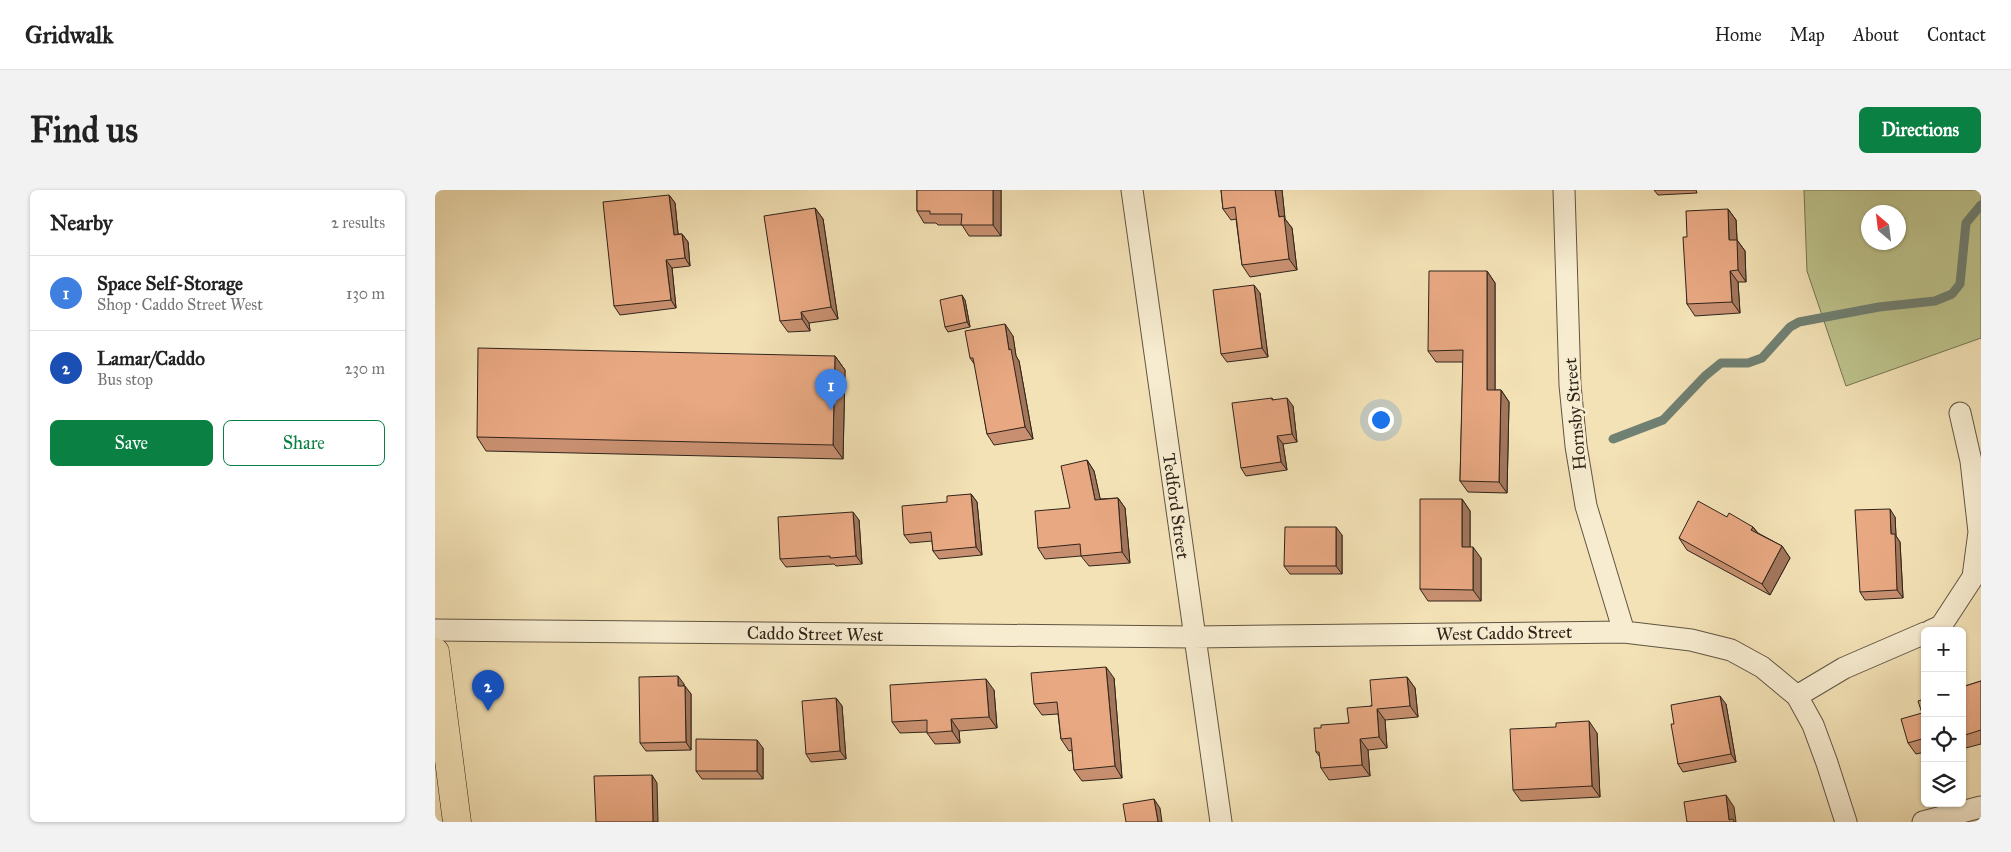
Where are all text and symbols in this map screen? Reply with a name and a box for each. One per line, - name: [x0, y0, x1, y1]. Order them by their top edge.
- text: Gridwalk: [25, 20, 113, 50]
- text: Home: [1715, 24, 1762, 46]
- text: Map: [1790, 24, 1825, 46]
- text: About: [1853, 24, 1899, 46]
- text: Contact: [1927, 24, 1986, 46]
- button: Directions: [1859, 107, 1981, 153]
- text: Find us: [30, 109, 138, 152]
- north arrow: [1861, 205, 1906, 250]
- text: Nearby: [50, 210, 113, 236]
- text: 2 results: [331, 213, 385, 232]
- text: Space Self-Storage: [97, 272, 243, 295]
- text: 1: [63, 284, 69, 303]
- text: 130 m: [346, 284, 385, 303]
- text: Shop · Caddo Street West: [97, 295, 263, 314]
- text: Lamar/Caddo: [97, 347, 205, 370]
- street label: Hornsby Street: [1559, 356, 1591, 471]
- text: 2: [62, 359, 70, 378]
- text: 230 m: [345, 359, 385, 378]
- pin: 1: [815, 369, 847, 410]
- text: Bus stop: [97, 370, 153, 389]
- your location: [1368, 407, 1394, 433]
- button: Save: [50, 420, 213, 466]
- button: Share: [223, 420, 385, 466]
- street label: Tedford Street: [1158, 452, 1194, 561]
- street label: West Caddo Street: [1436, 621, 1573, 645]
- street label: Caddo Street West: [747, 622, 884, 646]
- map controls: [1921, 627, 1966, 807]
- button: +: [1921, 627, 1966, 672]
- pin: 2: [472, 670, 504, 711]
- button: −: [1921, 672, 1966, 717]
- button: locate: [1921, 717, 1966, 762]
- button: layers: [1921, 762, 1966, 807]

